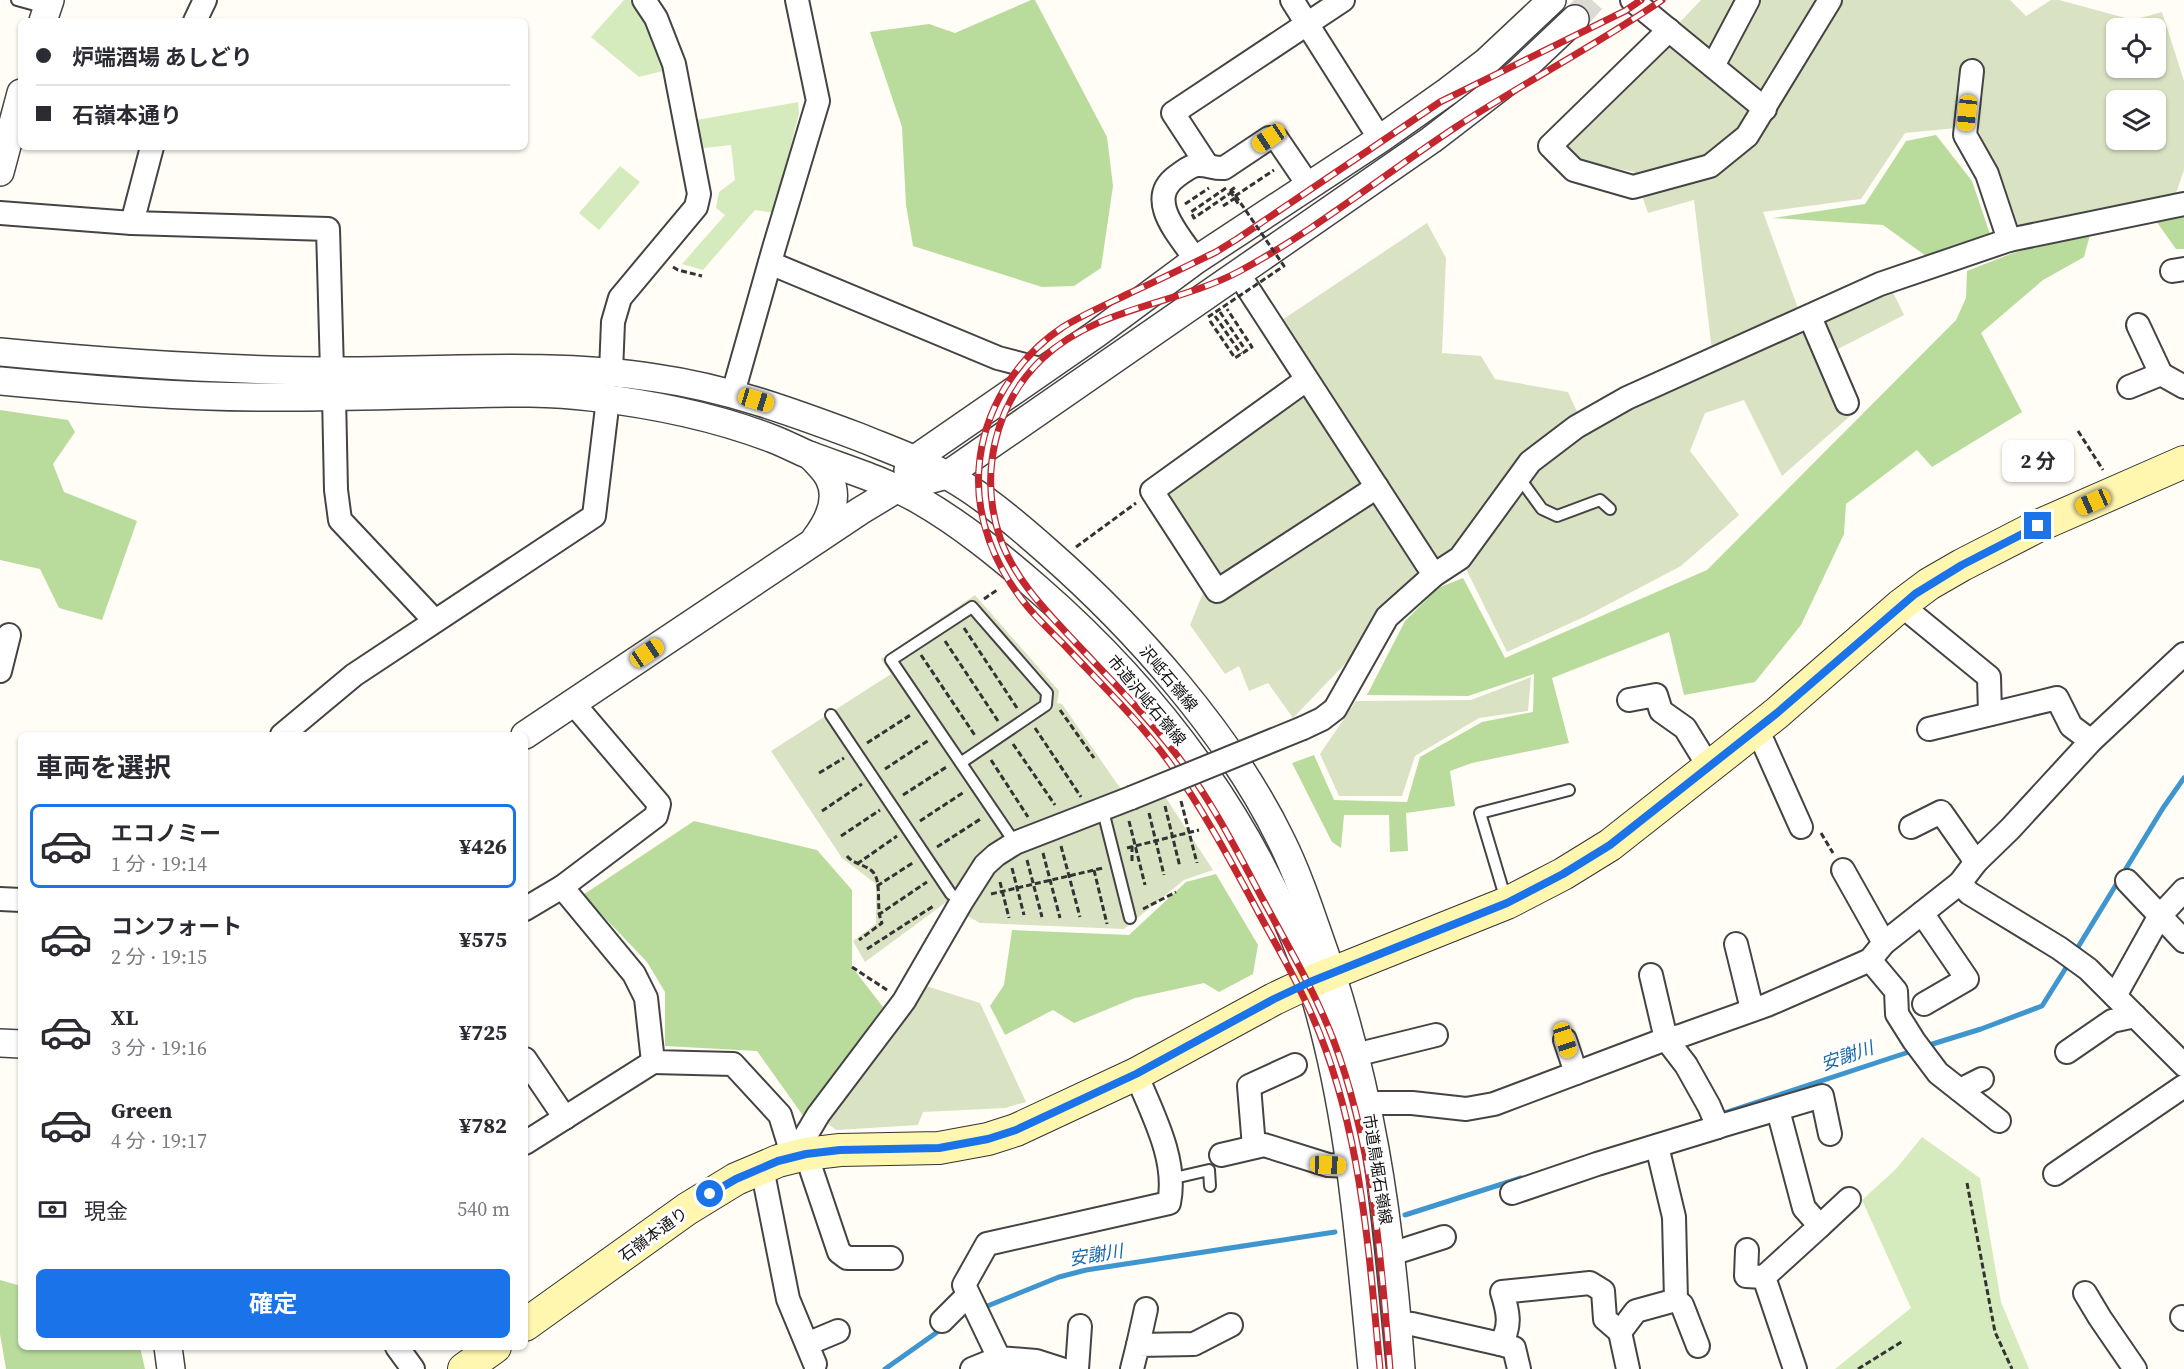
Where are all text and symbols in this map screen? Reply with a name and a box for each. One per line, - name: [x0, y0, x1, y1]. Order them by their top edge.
- map controls: [2106, 18, 2166, 150]
- button: locate: [2106, 18, 2166, 78]
- text: 炉端酒場 あしどり: [72, 42, 253, 72]
- button: layers: [2106, 90, 2166, 150]
- car: [1956, 94, 1978, 132]
- text: 石嶺本通り: [72, 100, 182, 130]
- car: [1249, 120, 1289, 156]
- car: [736, 386, 776, 414]
- callout: 2 分: [2002, 439, 2074, 481]
- text: 2 分: [2020, 447, 2056, 475]
- car: [2073, 486, 2113, 518]
- route end: [2024, 512, 2051, 539]
- car: [627, 635, 667, 671]
- street label: 沢岻石嶺線: [1135, 640, 1203, 716]
- street label: 市道沢岻石嶺線: [1103, 650, 1191, 750]
- text: 車両を選択: [36, 749, 171, 786]
- text: エコノミー: [111, 818, 221, 848]
- icon: car: [39, 819, 93, 873]
- text: ¥426: [459, 831, 507, 861]
- text: 1 分 · 19:14: [111, 850, 207, 878]
- text: コンフォート: [111, 911, 242, 941]
- icon: car: [39, 912, 93, 966]
- text: ¥575: [459, 924, 507, 954]
- text: 2 分 · 19:15: [111, 943, 207, 971]
- text: XL: [111, 1002, 138, 1032]
- icon: car: [39, 1005, 93, 1059]
- text: ¥725: [459, 1017, 507, 1047]
- car: [1551, 1020, 1579, 1060]
- text: 3 分 · 19:16: [111, 1034, 207, 1062]
- water label: 安謝川: [1817, 1034, 1878, 1076]
- text: Green: [111, 1095, 172, 1125]
- icon: car: [39, 1098, 93, 1152]
- text: ¥782: [459, 1110, 507, 1140]
- street label: 市道鳥堀石嶺線: [1358, 1112, 1398, 1226]
- text: 4 分 · 19:17: [111, 1127, 207, 1155]
- car: [1310, 1155, 1346, 1175]
- route start: [696, 1180, 723, 1207]
- icon: cash: [36, 1193, 69, 1226]
- text: 540 m: [457, 1195, 510, 1223]
- text: 現金: [84, 1196, 128, 1226]
- street label: 石嶺本通り: [614, 1202, 692, 1266]
- water label: 安謝川: [1067, 1238, 1127, 1271]
- button: 確定: [36, 1269, 510, 1338]

